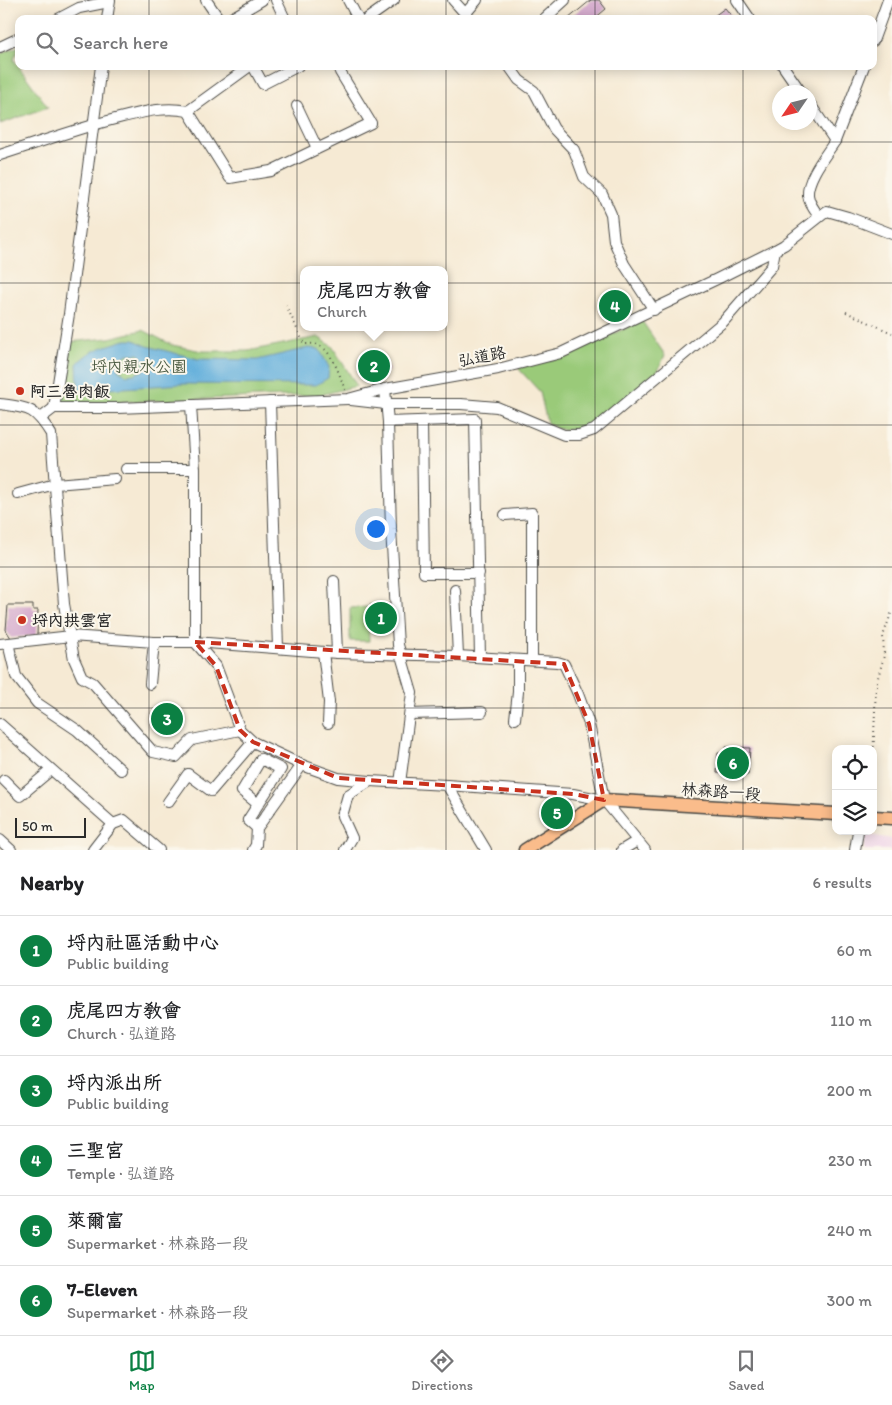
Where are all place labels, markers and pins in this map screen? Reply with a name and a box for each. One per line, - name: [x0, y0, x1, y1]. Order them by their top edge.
- pin: 4: [599, 287, 631, 325]
- pin: 2: [358, 347, 390, 385]
- place label: 阿三魯肉飯: [30, 382, 110, 401]
- marker: 阿三魯肉飯: [14, 385, 26, 397]
- pin: 1: [365, 599, 397, 637]
- place label: 埒內拱雲宮: [32, 611, 112, 630]
- marker: 埒內拱雲宮: [16, 614, 28, 626]
- pin: 3: [151, 700, 183, 738]
- pin: 6: [717, 744, 749, 782]
- pin: 5: [541, 794, 573, 832]

